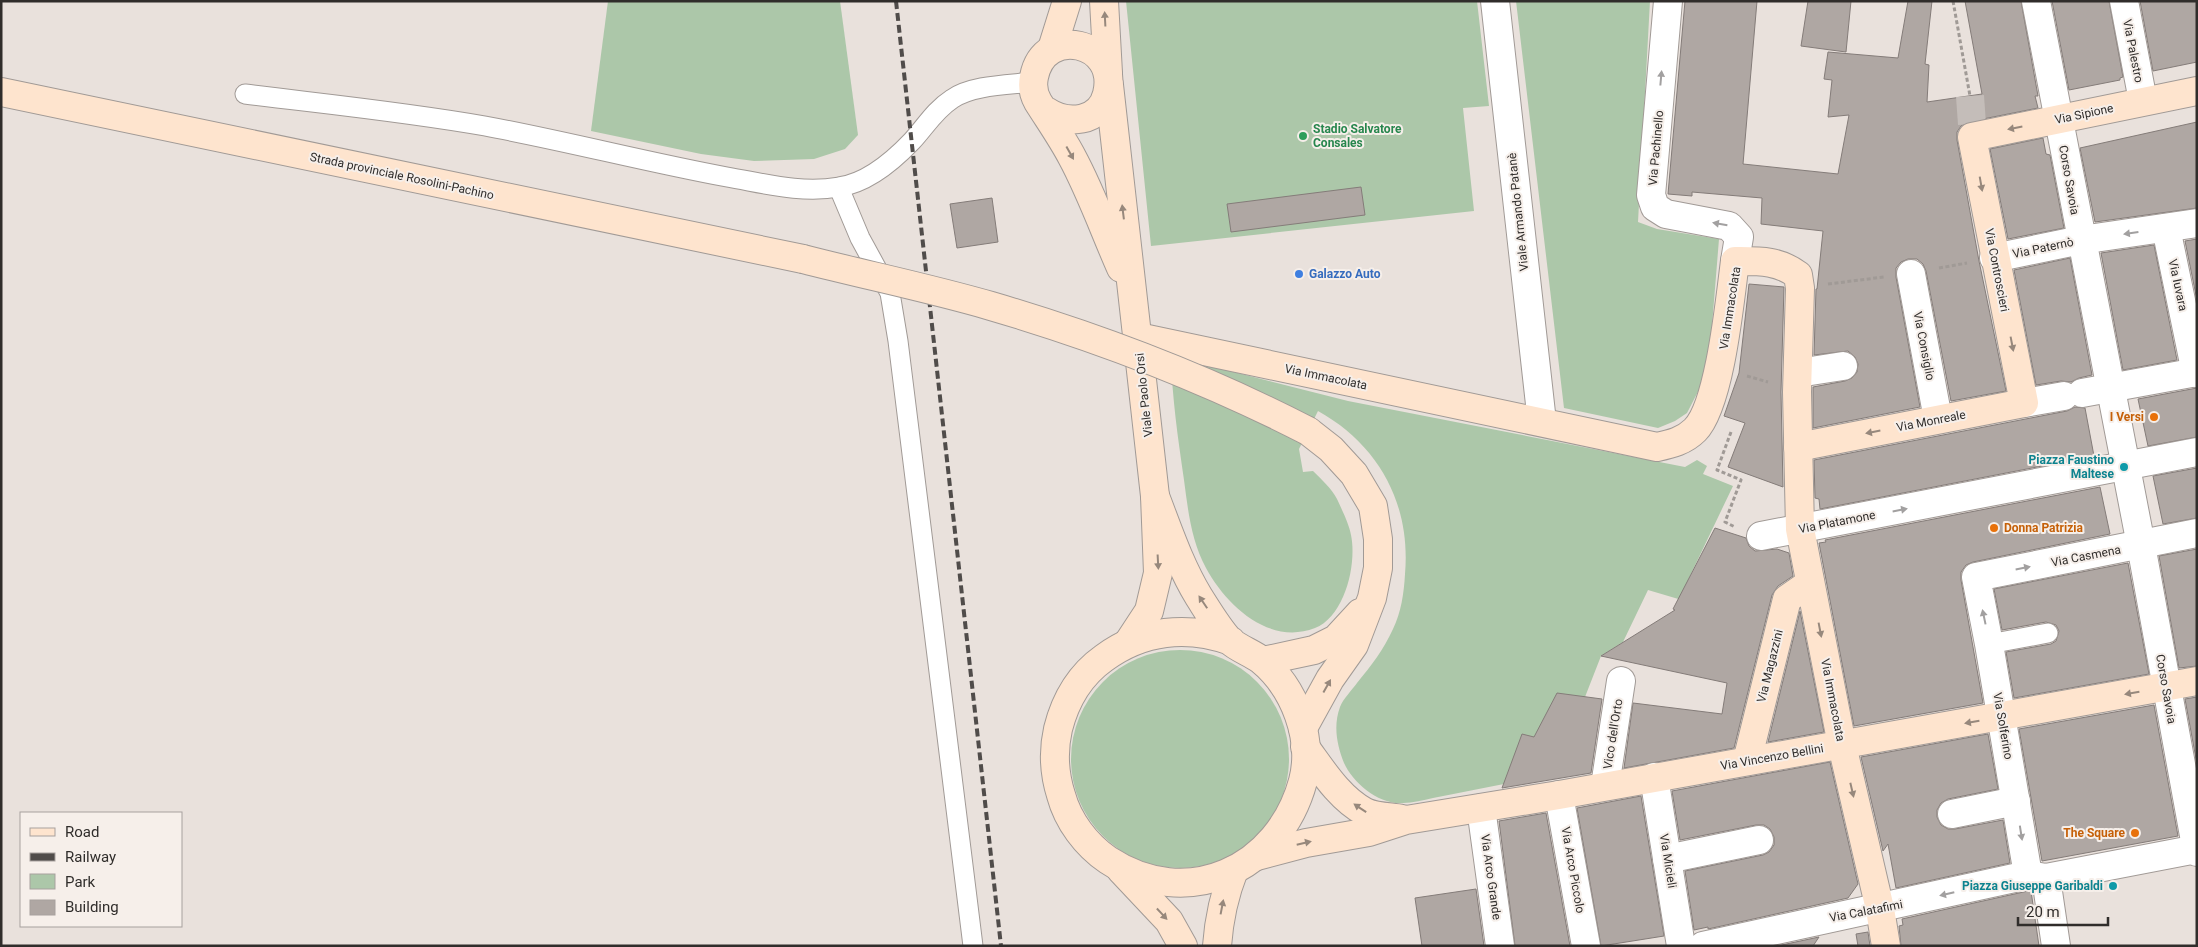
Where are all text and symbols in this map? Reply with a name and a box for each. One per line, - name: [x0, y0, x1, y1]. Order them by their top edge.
- one-way arrow: [1100, 11, 1108, 27]
- street label: Via Palestro: [2120, 18, 2146, 84]
- one-way arrow: [1658, 70, 1666, 86]
- street label: Via Sipione: [2053, 101, 2115, 127]
- street label: Via Pachinello: [1646, 110, 1666, 186]
- place label: Stadio Salvatore Consales: [1313, 122, 1402, 150]
- one-way arrow: [2008, 124, 2023, 132]
- marker: Stadio Salvatore Consales: [1297, 130, 1309, 142]
- street label: Corso Savoia: [2056, 144, 2082, 216]
- one-way arrow: [1066, 146, 1074, 161]
- street label: Strada provinciale Rosolini-Pachino: [309, 150, 495, 202]
- street label: Viale Armando Patanè: [1505, 152, 1531, 272]
- one-way arrow: [1977, 177, 1985, 193]
- one-way arrow: [1119, 203, 1127, 219]
- one-way arrow: [1712, 219, 1728, 227]
- street label: Via Controscieri: [1982, 227, 2012, 313]
- one-way arrow: [2123, 229, 2139, 237]
- street label: Via Paternò: [2011, 235, 2075, 261]
- street label: Via Iuvara: [2166, 258, 2190, 312]
- street label: Via Immacolata: [1717, 265, 1743, 351]
- place label: Galazzo Auto: [1309, 267, 1381, 281]
- marker: Galazzo Auto: [1293, 268, 1305, 280]
- street label: Via Consiglio: [1910, 310, 1938, 382]
- one-way arrow: [2008, 336, 2016, 352]
- street label: Viale Paolo Orsi: [1133, 352, 1155, 438]
- street label: Via Immacolata: [1283, 361, 1369, 393]
- street label: Via Monreale: [1895, 407, 1967, 435]
- place label: I Versi: [2110, 410, 2144, 424]
- marker: I Versi: [2148, 411, 2160, 423]
- one-way arrow: [1865, 428, 1880, 436]
- place label: Piazza Faustino Maltese: [2029, 453, 2115, 481]
- marker: Piazza Faustino Maltese: [2118, 461, 2130, 473]
- one-way arrow: [1892, 506, 1907, 514]
- street label: Via Platamone: [1797, 508, 1877, 536]
- place label: Donna Patrizia: [2004, 521, 2083, 535]
- marker: Donna Patrizia: [1988, 522, 2000, 534]
- street label: Via Casmena: [2050, 542, 2122, 570]
- one-way arrow: [1154, 554, 1162, 570]
- one-way arrow: [2016, 563, 2032, 571]
- one-way arrow: [1198, 595, 1207, 608]
- one-way arrow: [1979, 608, 1987, 624]
- one-way arrow: [1816, 623, 1824, 639]
- street label: Via Magazzini: [1754, 628, 1786, 704]
- street label: Corso Savoia: [2153, 653, 2179, 725]
- street label: Via Immacolata: [1818, 657, 1848, 743]
- one-way arrow: [1322, 679, 1331, 693]
- one-way arrow: [2123, 690, 2139, 698]
- street label: Via Solferino: [1990, 691, 2016, 761]
- street label: Vico dell'Orto: [1601, 698, 1625, 770]
- one-way arrow: [1963, 718, 1979, 726]
- street label: Via Vincenzo Bellini: [1719, 741, 1825, 773]
- one-way arrow: [1848, 782, 1856, 797]
- one-way arrow: [1353, 804, 1367, 813]
- legend: [20, 812, 182, 927]
- text: Road: [65, 823, 99, 841]
- street label: Via Arco Piccolo: [1558, 826, 1588, 915]
- one-way arrow: [2018, 826, 2026, 842]
- place label: The Square: [2063, 826, 2126, 840]
- marker: The Square: [2129, 827, 2141, 839]
- street label: Via Arco Grande: [1478, 833, 1504, 921]
- street label: Via Micieli: [1657, 833, 1679, 889]
- one-way arrow: [1297, 839, 1312, 847]
- text: Railway: [65, 848, 116, 866]
- text: Park: [65, 873, 96, 891]
- place label: Piazza Giuseppe Garibaldi: [1962, 879, 2103, 893]
- marker: Piazza Giuseppe Garibaldi: [2107, 880, 2119, 892]
- one-way arrow: [1938, 890, 1954, 898]
- scale bar: [2018, 894, 2108, 926]
- street label: Via Calatafimi: [1828, 897, 1904, 925]
- text: Building: [65, 898, 119, 916]
- one-way arrow: [1218, 899, 1226, 915]
- text: 20 m: [2026, 903, 2060, 921]
- one-way arrow: [1156, 908, 1168, 920]

